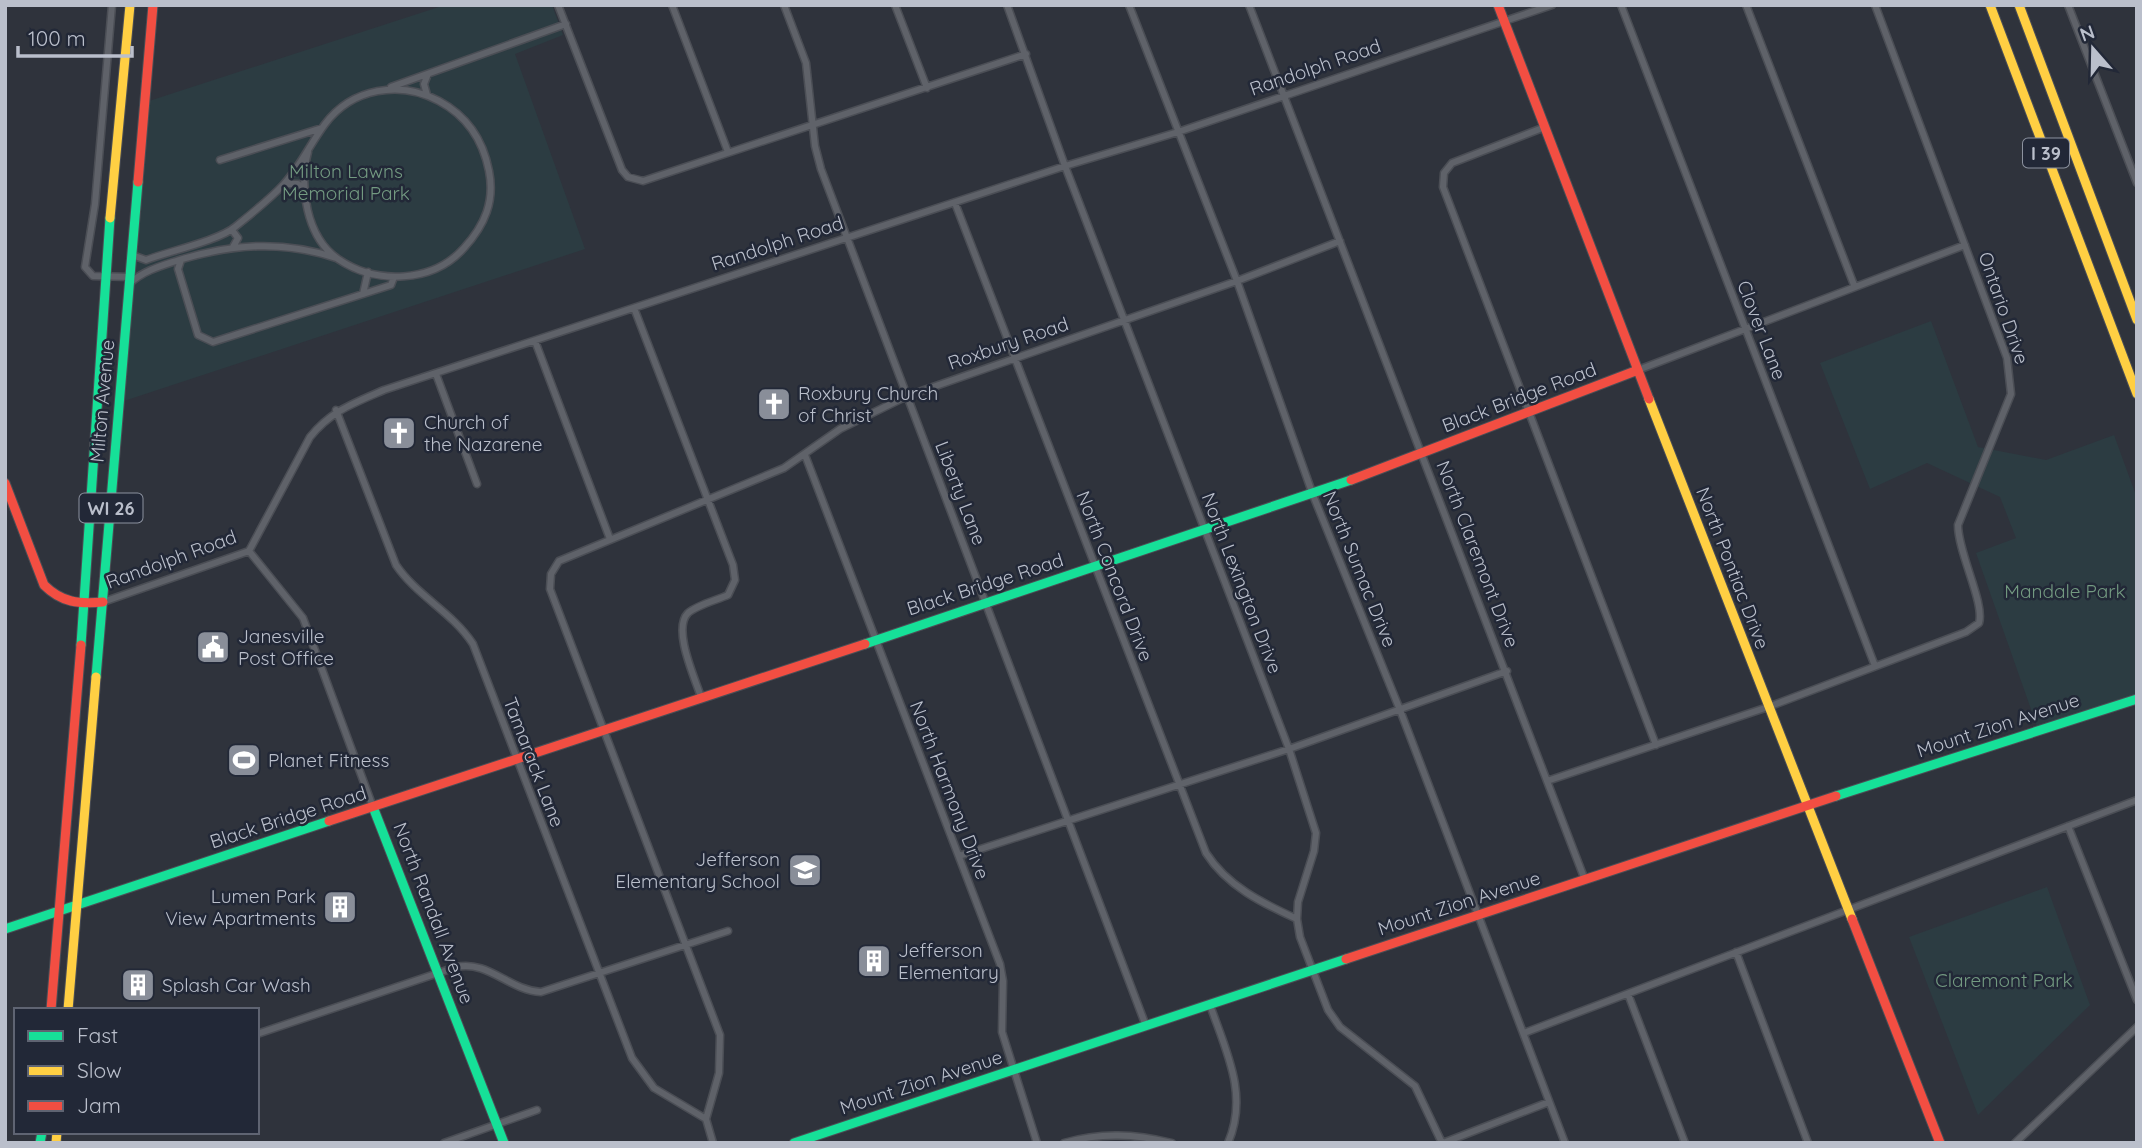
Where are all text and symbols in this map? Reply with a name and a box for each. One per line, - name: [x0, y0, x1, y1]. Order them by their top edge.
- scale bar: [18, 14, 131, 58]
- north arrow: [2058, 14, 2128, 84]
- text: N: [2077, 19, 2098, 47]
- text: 100 m: [28, 25, 86, 51]
- street label: Randolph Road: [1246, 33, 1384, 101]
- road number: I 39: [2023, 138, 2069, 168]
- park label: Milton Lawns Memorial Park: [282, 159, 410, 205]
- street label: Randolph Road: [708, 210, 846, 276]
- street label: Ontario Drive: [1974, 249, 2034, 367]
- street label: Clover Lane: [1732, 277, 1792, 383]
- street label: Roxbury Road: [945, 311, 1071, 375]
- street label: Milton Avenue: [85, 339, 119, 463]
- street label: Black Bridge Road: [1439, 357, 1599, 437]
- place label: Roxbury Church of Christ: [798, 381, 938, 427]
- church icon: Roxbury Church of Christ: [755, 385, 793, 423]
- place label: Church of the Nazarene: [424, 410, 542, 456]
- church icon: Church of the Nazarene: [380, 414, 418, 452]
- street label: Liberty Lane: [930, 438, 992, 548]
- street label: North Claremont Drive: [1431, 457, 1525, 651]
- street label: North Pontiac Drive: [1691, 484, 1775, 652]
- street label: North Concord Drive: [1071, 487, 1159, 665]
- street label: North Sumac Drive: [1318, 487, 1402, 651]
- street label: North Lexington Drive: [1196, 489, 1288, 677]
- road number: WI 26: [80, 494, 142, 522]
- street label: Randolph Road: [102, 524, 240, 594]
- street label: Black Bridge Road: [904, 547, 1066, 621]
- park label: Mandale Park: [2004, 579, 2126, 603]
- place label: Janesville Post Office: [238, 624, 334, 670]
- public building icon: Janesville Post Office: [194, 628, 232, 666]
- street label: Mount Zion Avenue: [1914, 687, 2082, 763]
- street label: Tamarack Lane: [498, 694, 570, 830]
- street label: North Harmony Drive: [905, 697, 995, 883]
- sports icon: Planet Fitness: [225, 741, 263, 779]
- place label: Planet Fitness: [268, 748, 389, 772]
- street label: Black Bridge Road: [207, 780, 369, 854]
- street label: North Randall Avenue: [388, 819, 480, 1007]
- place label: Jefferson Elementary School: [615, 847, 780, 893]
- school or university icon: Jefferson Elementary School: [786, 851, 824, 889]
- street label: Mount Zion Avenue: [1375, 865, 1543, 941]
- place label: Lumen Park View Apartments: [165, 884, 316, 930]
- building icon: Lumen Park View Apartments: [321, 888, 359, 926]
- place label: Jefferson Elementary: [898, 938, 999, 984]
- building icon: Jefferson Elementary: [855, 942, 893, 980]
- building icon: Splash Car Wash: [119, 966, 157, 1004]
- park label: Claremont Park: [1935, 968, 2073, 992]
- place label: Splash Car Wash: [162, 973, 311, 997]
- legend: [14, 1008, 259, 1134]
- text: Fast: [77, 1022, 118, 1048]
- street label: Mount Zion Avenue: [837, 1044, 1005, 1120]
- text: Slow: [77, 1057, 122, 1083]
- text: Jam: [77, 1092, 121, 1118]

